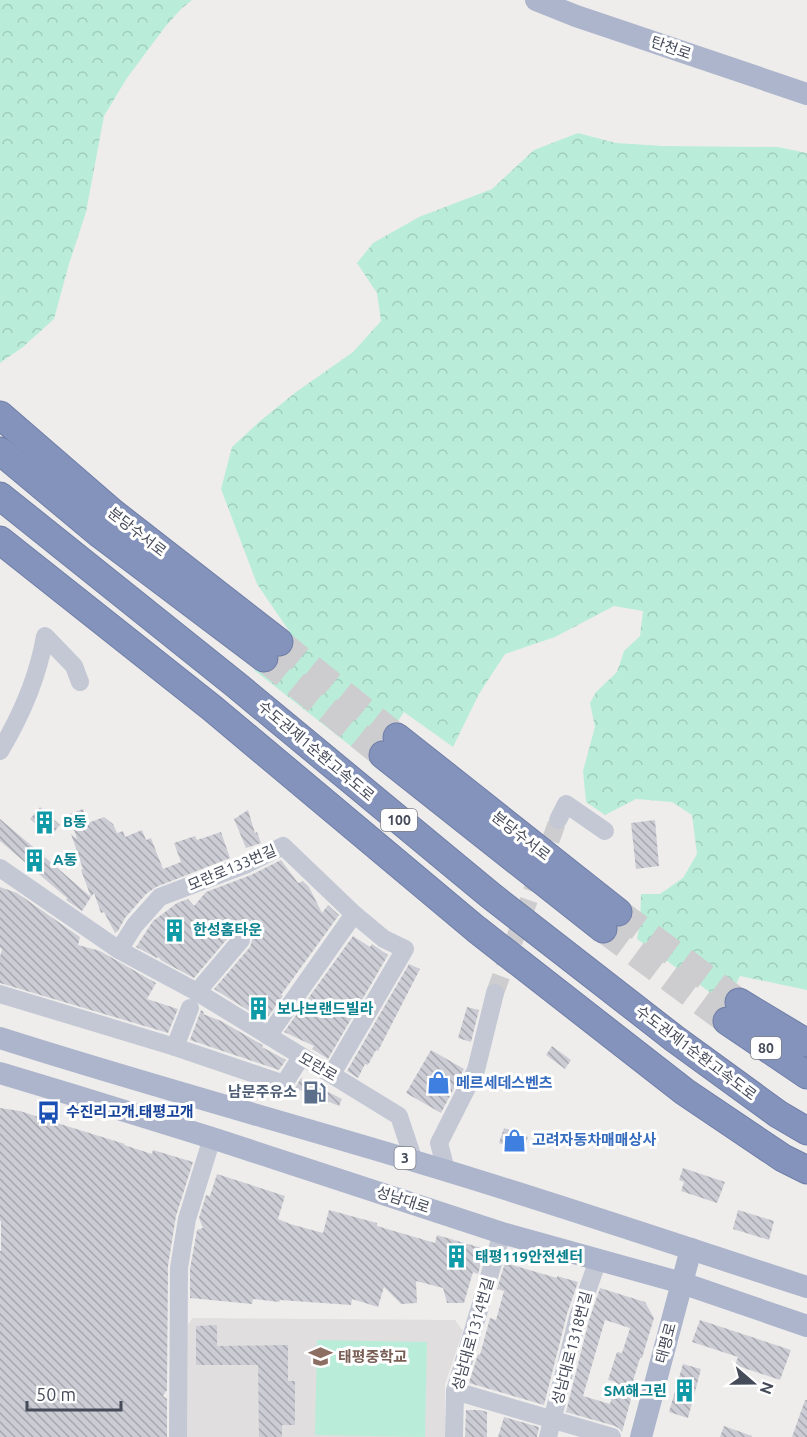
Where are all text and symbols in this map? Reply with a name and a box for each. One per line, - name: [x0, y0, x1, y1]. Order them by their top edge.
- street label: 탄천로: [649, 33, 694, 62]
- street label: 분당수서로: [105, 504, 170, 560]
- street label: 수도권제1순환고속도로: [255, 697, 378, 804]
- street label: 분당수서로: [489, 808, 554, 864]
- building icon: B동: [32, 809, 58, 835]
- road number: 100: [381, 809, 417, 831]
- place label: B동: [63, 813, 87, 830]
- street label: 모란로133번길: [185, 841, 279, 894]
- building icon: A동: [22, 847, 48, 873]
- place label: A동: [53, 851, 78, 868]
- building icon: 한성홈타운: [162, 917, 188, 943]
- place label: 한성홈타운: [193, 921, 262, 938]
- building icon: 보나브랜드빌라: [246, 996, 272, 1022]
- place label: 보나브랜드빌라: [277, 1000, 374, 1017]
- street label: 수도권제1순환고속도로: [633, 1002, 760, 1103]
- road number: 80: [751, 1037, 781, 1059]
- street label: 모란로: [296, 1049, 340, 1084]
- shop icon: 메르세데스벤츠: [425, 1070, 451, 1096]
- place label: 메르세데스벤츠: [456, 1074, 553, 1091]
- fuel station icon: 남문주유소: [302, 1079, 328, 1105]
- place label: 남문주유소: [228, 1083, 297, 1100]
- bus stop icon: 수진리고개.태평고개: [35, 1099, 61, 1125]
- place label: 수진리고개.태평고개: [66, 1103, 194, 1120]
- shop icon: 고려자동차매매상사: [501, 1127, 527, 1153]
- place label: 고려자동차매매상사: [532, 1131, 656, 1148]
- road number: 3: [394, 1147, 416, 1169]
- street label: 성남대로: [374, 1183, 432, 1216]
- building icon: 태평119안전센터: [444, 1244, 470, 1270]
- place label: 태평119안전센터: [475, 1248, 583, 1265]
- street label: 성남대로1314번길: [448, 1275, 497, 1392]
- street label: 성남대로1318번길: [548, 1289, 595, 1406]
- street label: 태평로: [652, 1321, 679, 1365]
- school or university icon: 태평중학교: [307, 1344, 333, 1370]
- place label: 태평중학교: [338, 1348, 407, 1365]
- north arrow: [723, 1353, 783, 1413]
- scale bar: [27, 1374, 122, 1412]
- building icon: SM해그린: [672, 1378, 698, 1404]
- text: N: [757, 1379, 778, 1397]
- place label: SM해그린: [604, 1382, 667, 1399]
- text: 50 m: [36, 1384, 76, 1404]

